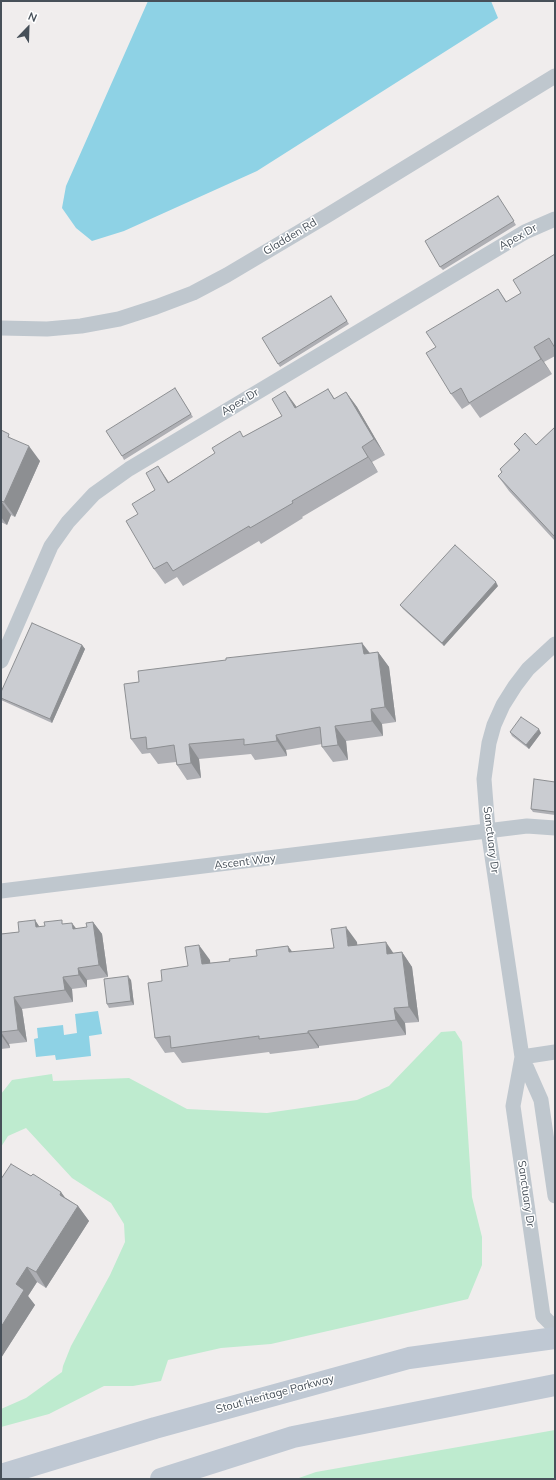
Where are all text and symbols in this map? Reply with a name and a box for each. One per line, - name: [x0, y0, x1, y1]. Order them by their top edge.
- north arrow: [8, 8, 48, 48]
- text: N: [26, 9, 39, 25]
- street label: Gladden Rd: [261, 216, 319, 258]
- street label: Apex Dr: [497, 221, 539, 253]
- street label: Apex Dr: [219, 386, 261, 418]
- street label: Sanctuary Dr: [480, 806, 502, 874]
- street label: Ascent Way: [213, 852, 277, 872]
- street label: Sanctuary Dr: [515, 1160, 537, 1228]
- street label: Stout Heritage Parkway: [214, 1372, 336, 1416]

